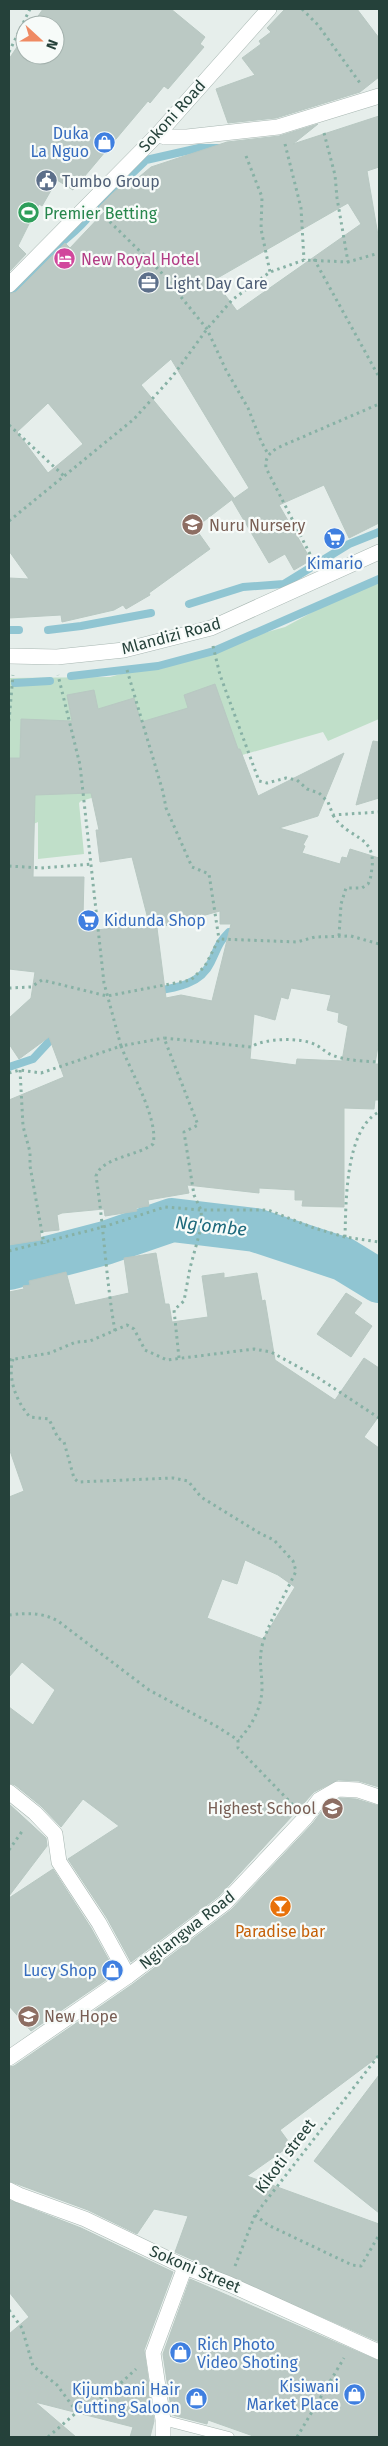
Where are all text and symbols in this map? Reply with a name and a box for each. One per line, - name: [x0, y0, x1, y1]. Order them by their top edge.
- north arrow: [15, 15, 65, 65]
- text: N: [42, 37, 61, 52]
- street label: Sokoni Road: [135, 76, 209, 156]
- place label: Duka La Nguo: [31, 124, 89, 161]
- shop icon: Duka La Nguo: [93, 130, 117, 154]
- public building icon: Tumbo Group: [34, 169, 58, 193]
- place label: Tumbo Group: [62, 172, 160, 191]
- sports icon: Premier Betting: [16, 201, 40, 225]
- place label: Premier Betting: [44, 204, 158, 223]
- hotel icon: New Royal Hotel: [53, 247, 77, 271]
- place label: New Royal Hotel: [81, 250, 200, 269]
- office icon: Light Day Care: [137, 271, 161, 295]
- place label: Light Day Care: [165, 274, 268, 293]
- school or university icon: Nuru Nursery: [181, 513, 205, 537]
- place label: Nuru Nursery: [209, 516, 306, 535]
- supermarket icon: Kimario: [323, 527, 347, 551]
- place label: Kimario: [307, 554, 363, 573]
- street label: Mlandizi Road: [119, 614, 223, 658]
- supermarket icon: Kidunda Shop: [76, 908, 100, 932]
- place label: Kidunda Shop: [104, 911, 206, 930]
- water label: Ng'ombe: [174, 1211, 248, 1241]
- school or university icon: Highest School: [320, 1796, 344, 1820]
- place label: Highest School: [208, 1799, 316, 1818]
- street label: Ngilangwa Road: [135, 1887, 239, 1973]
- bar icon: Paradise bar: [268, 1895, 292, 1919]
- place label: Paradise bar: [235, 1922, 326, 1941]
- shop icon: Lucy Shop: [101, 1958, 125, 1982]
- place label: Lucy Shop: [23, 1961, 97, 1980]
- school or university icon: New Hope: [16, 2004, 40, 2028]
- place label: New Hope: [44, 2007, 118, 2026]
- street label: Kikoti street: [251, 2115, 319, 2197]
- street label: Sokoni Street: [147, 2241, 244, 2297]
- place label: Rich Photo Video Shoting: [197, 2335, 298, 2372]
- shop icon: Rich Photo Video Shoting: [169, 2341, 193, 2365]
- place label: Kisiwani Market Place: [246, 2377, 339, 2414]
- place label: Kijumbani Hair Cutting Saloon: [72, 2380, 181, 2417]
- shop icon: Kisiwani Market Place: [343, 2383, 367, 2407]
- shop icon: Kijumbani Hair Cutting Saloon: [184, 2386, 208, 2410]

